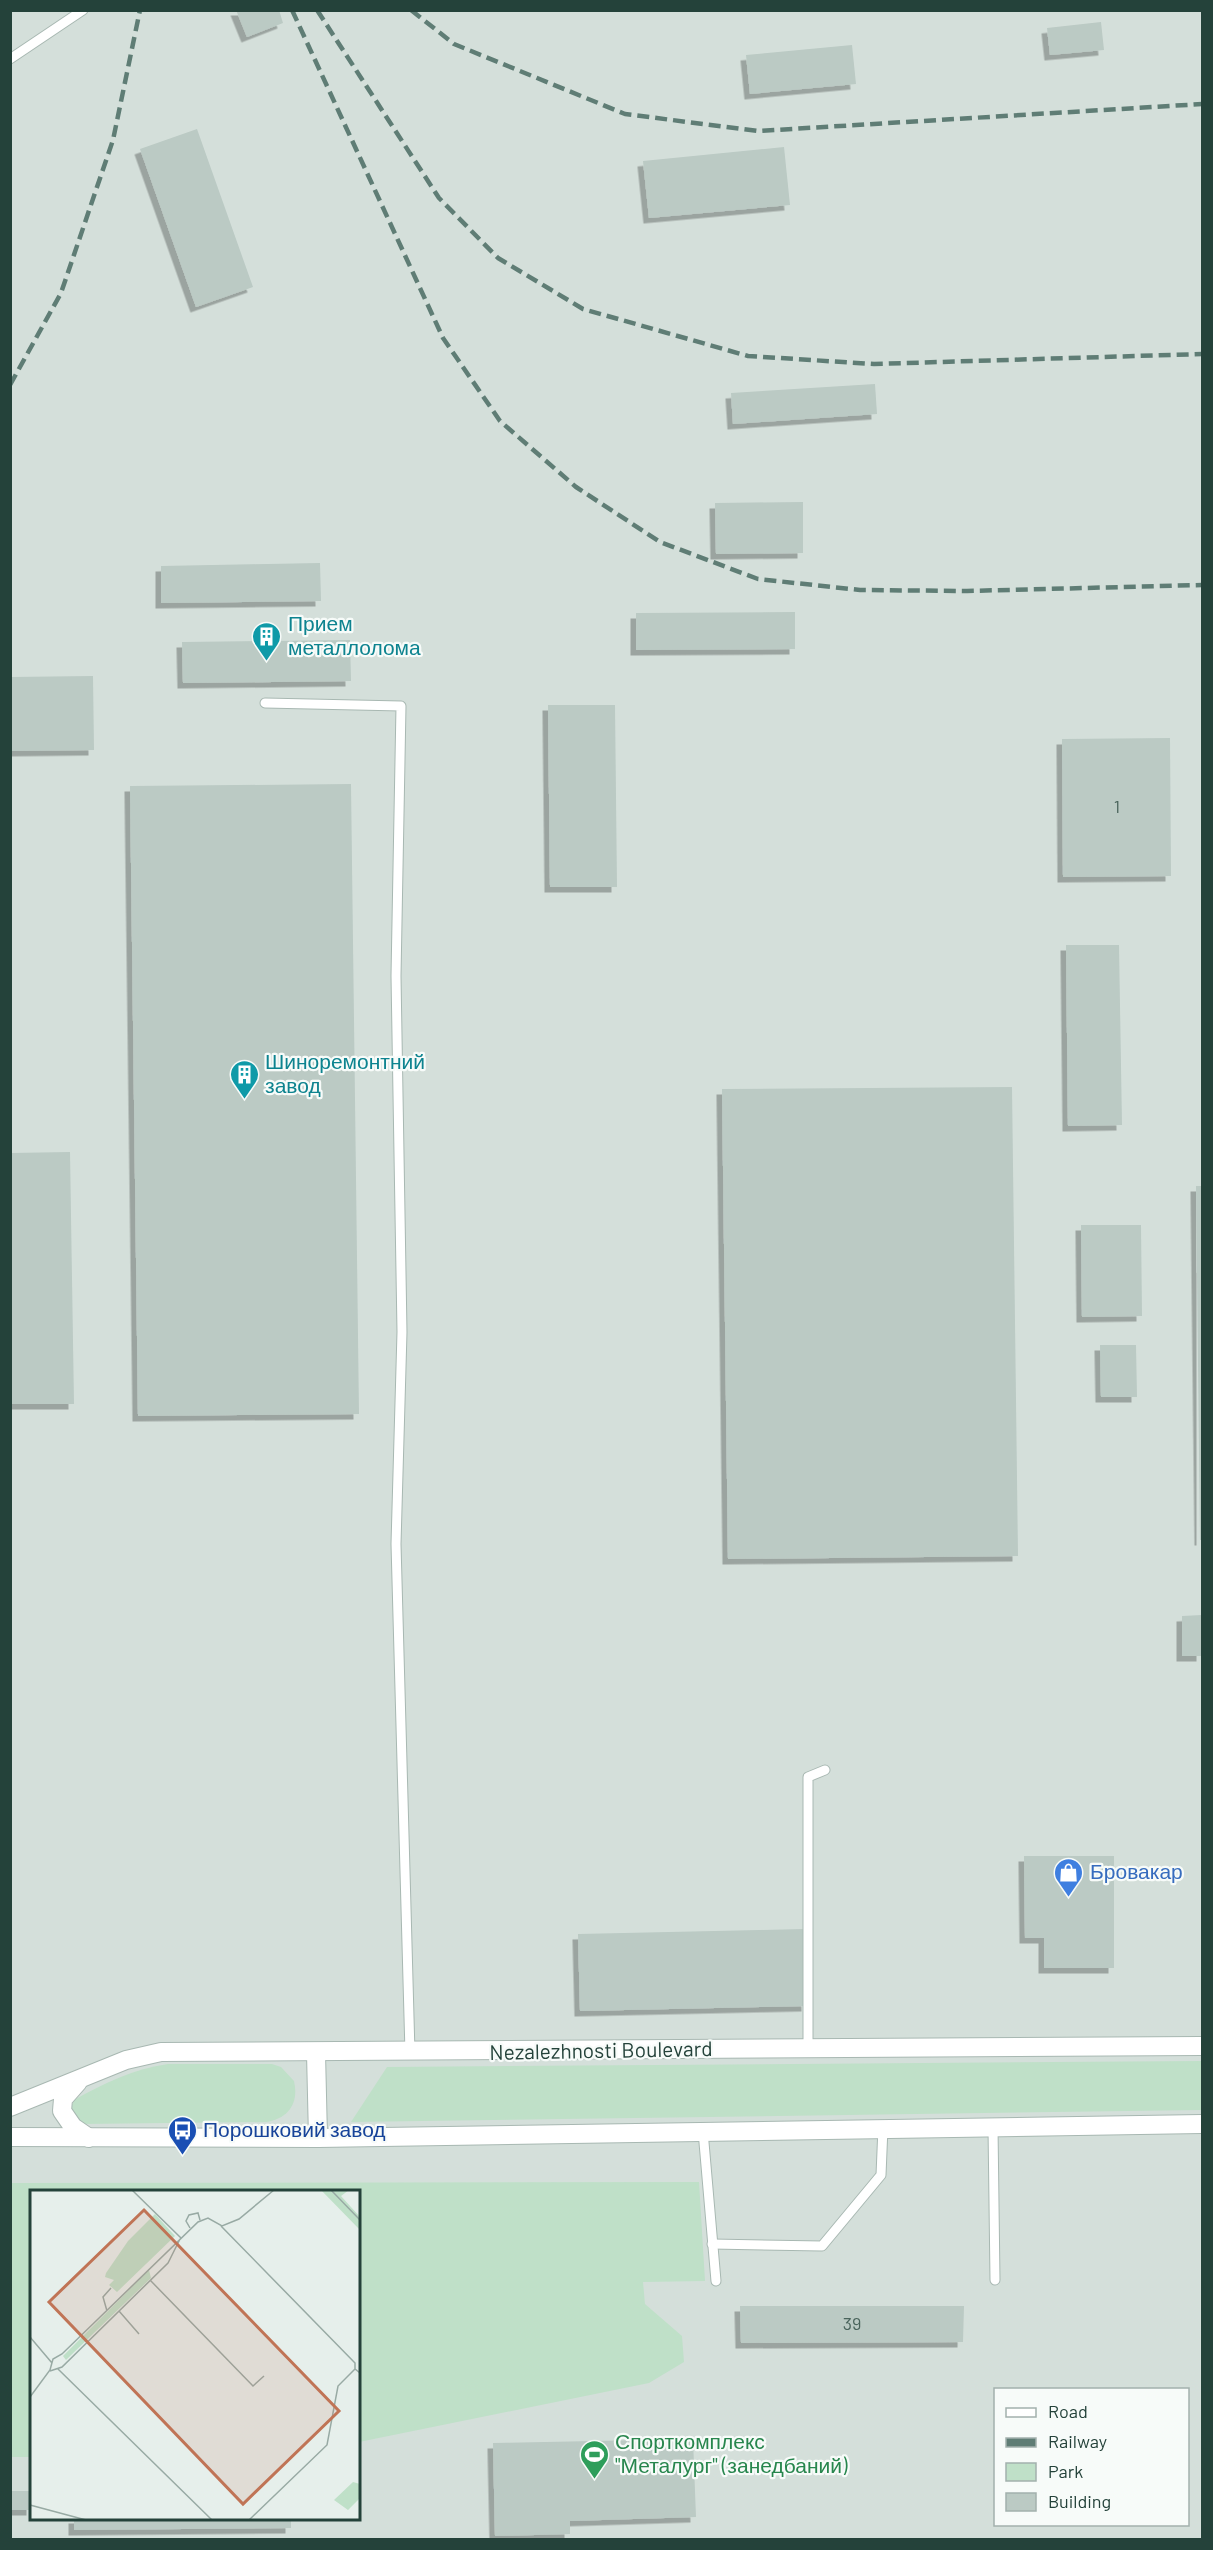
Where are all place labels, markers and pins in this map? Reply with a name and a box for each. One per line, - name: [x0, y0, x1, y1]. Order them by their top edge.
- place label: Прием металлолома: [288, 610, 421, 659]
- building icon: Прием металлолома: [251, 620, 283, 662]
- place label: Шиноремонтний завод: [265, 1048, 425, 1097]
- building icon: Шиноремонтний завод: [228, 1058, 260, 1100]
- shop icon: Бровакар: [1053, 1856, 1085, 1898]
- place label: Бровакар: [1090, 1858, 1183, 1883]
- bus stop icon: Порошковий завод: [166, 2114, 198, 2156]
- place label: Порошковий завод: [203, 2116, 386, 2141]
- place label: Спорткомплекс "Металург" (занедбаний): [615, 2428, 848, 2477]
- sports icon: Спорткомплекс "Металург" (занедбаний): [578, 2438, 610, 2480]

